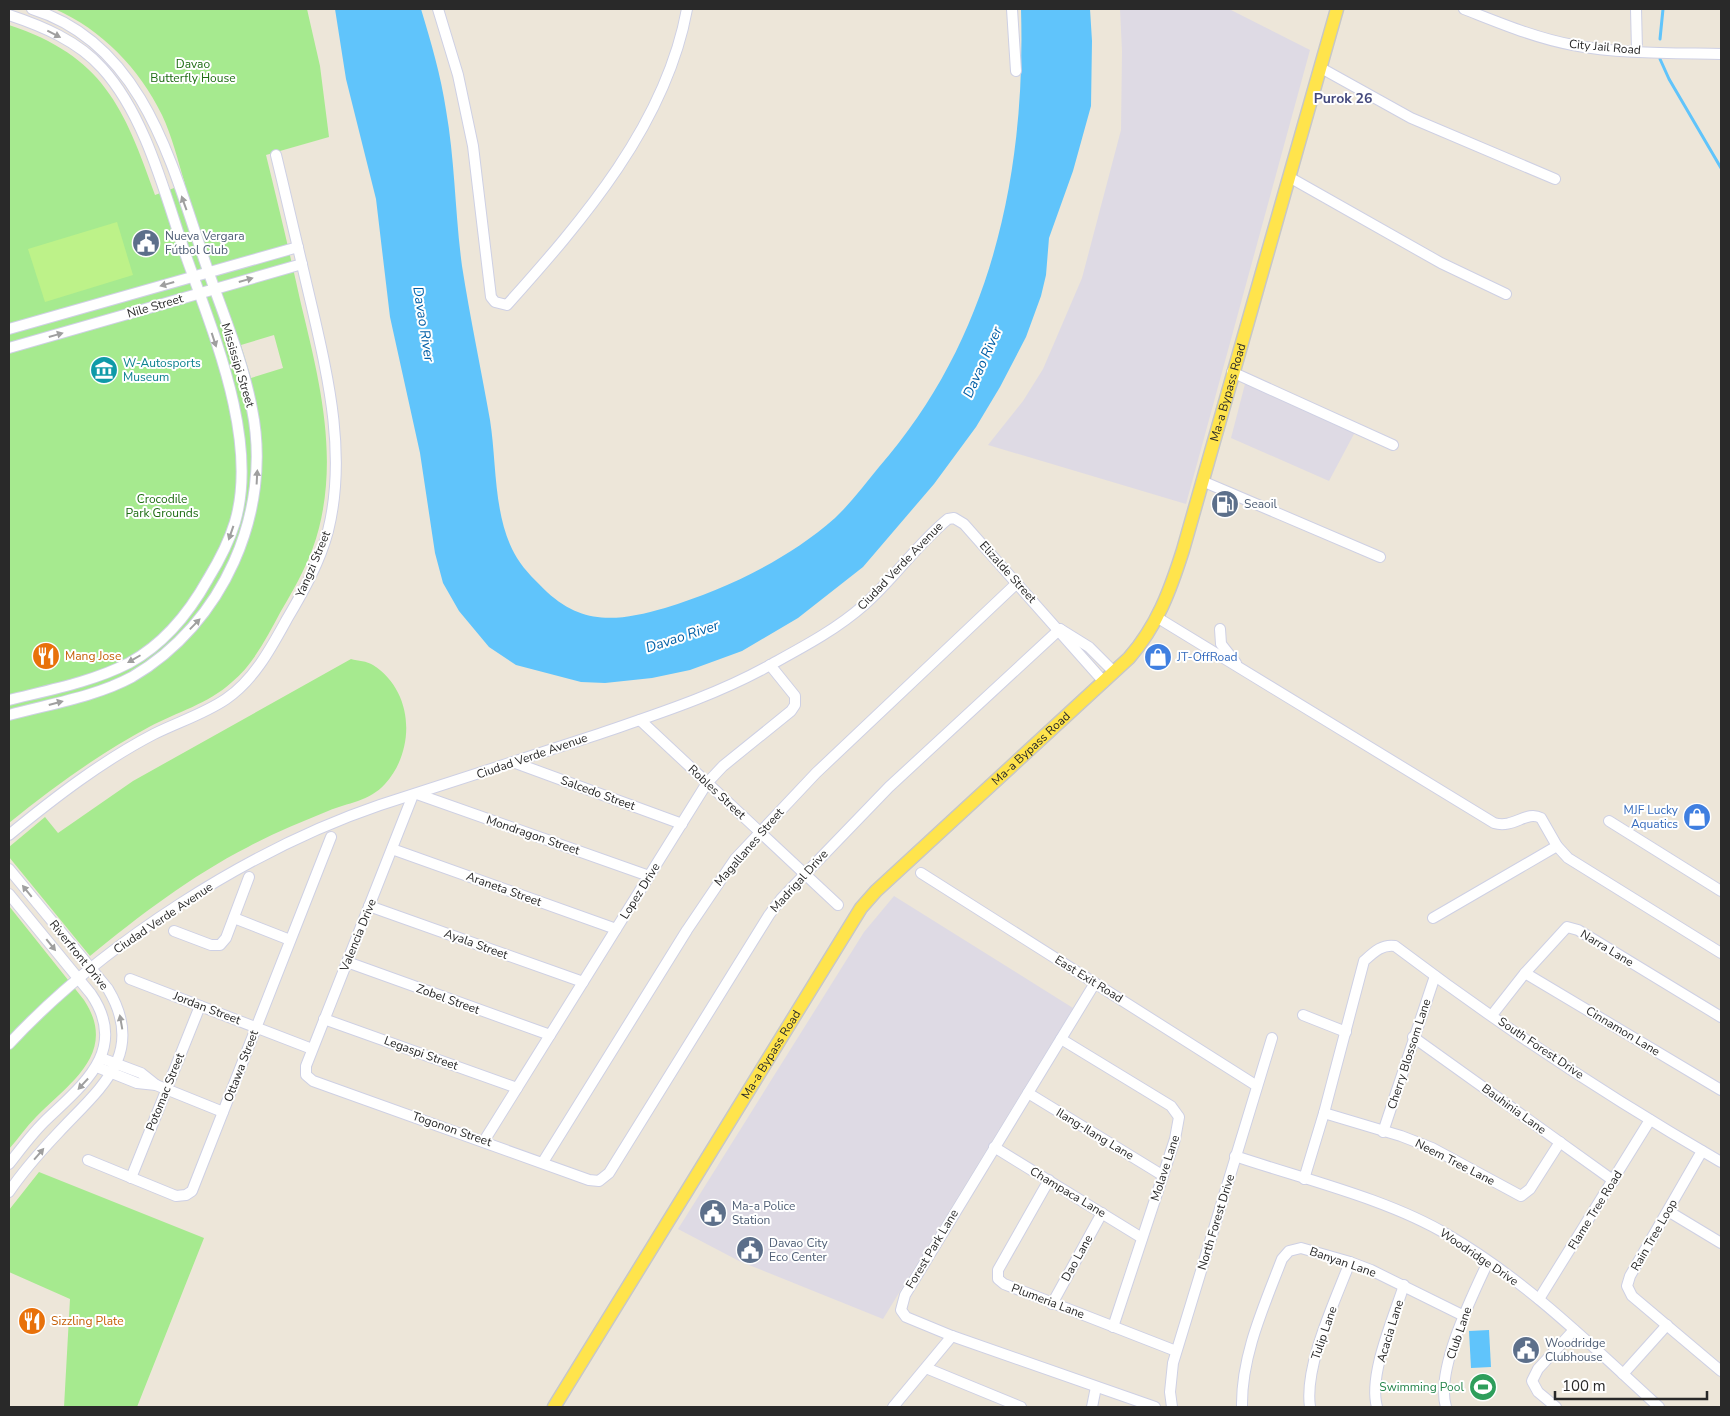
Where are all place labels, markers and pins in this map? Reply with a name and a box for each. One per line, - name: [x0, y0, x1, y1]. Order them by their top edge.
- public building icon: Nueva Vergara Fútbol Club: [131, 228, 161, 258]
- place label: Nueva Vergara Fútbol Club: [165, 228, 245, 258]
- museum icon: W-Autosports Museum: [89, 355, 119, 385]
- place label: W-Autosports Museum: [123, 355, 201, 385]
- fuel station icon: Seaoil: [1210, 489, 1240, 519]
- place label: Seaoil: [1244, 496, 1278, 512]
- restaurant icon: Mang Jose: [31, 641, 61, 671]
- shop icon: JT-OffRoad: [1143, 642, 1173, 672]
- place label: Mang Jose: [65, 648, 121, 664]
- place label: JT-OffRoad: [1176, 649, 1238, 665]
- place label: MJF Lucky Aquatics: [1624, 802, 1679, 832]
- shop icon: MJF Lucky Aquatics: [1682, 802, 1712, 832]
- public building icon: Ma-a Police Station: [698, 1198, 728, 1228]
- place label: Ma-a Police Station: [732, 1198, 795, 1228]
- public building icon: Davao City Eco Center: [735, 1235, 765, 1265]
- place label: Davao City Eco Center: [769, 1235, 829, 1265]
- restaurant icon: Sizzling Plate: [17, 1306, 47, 1336]
- place label: Sizzling Plate: [51, 1313, 124, 1329]
- public building icon: Woodridge Clubhouse: [1511, 1335, 1541, 1365]
- place label: Woodridge Clubhouse: [1545, 1335, 1605, 1365]
- sports icon: Swimming Pool: [1468, 1372, 1498, 1402]
- place label: Swimming Pool: [1379, 1379, 1464, 1395]

